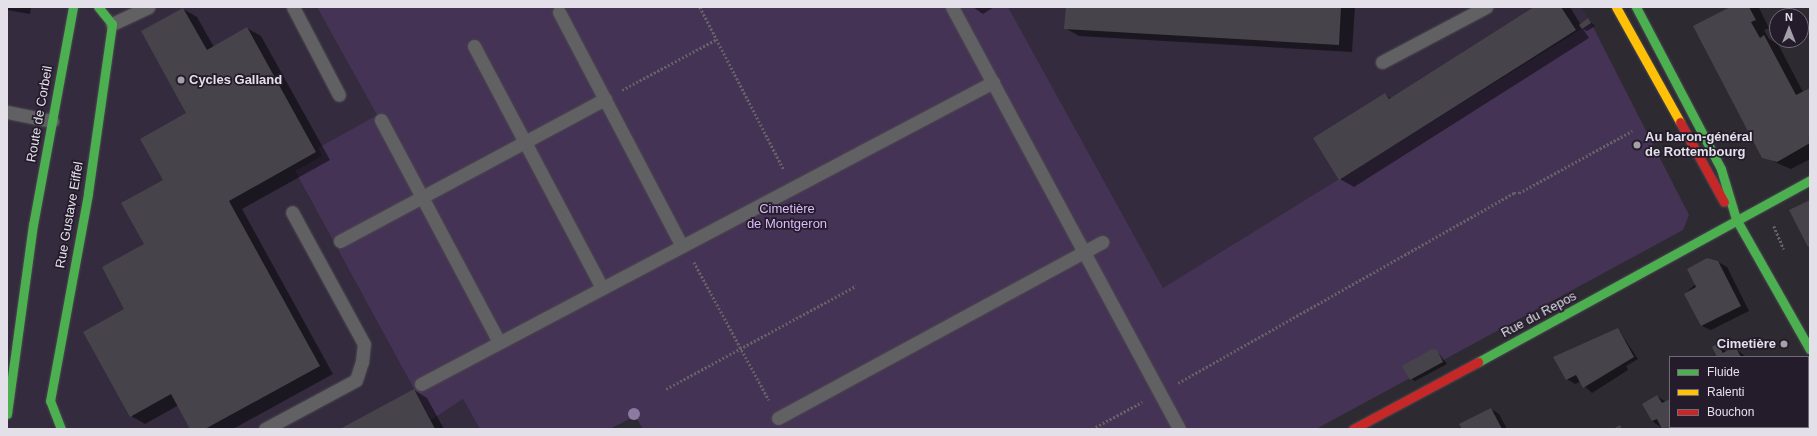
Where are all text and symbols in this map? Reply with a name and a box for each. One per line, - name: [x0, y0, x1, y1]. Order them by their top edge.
- north arrow: [1769, 8, 1809, 48]
- text: N: [1785, 11, 1793, 23]
- street label: Route de Corbeil: [24, 65, 56, 163]
- place label: Cycles Galland: [189, 72, 282, 88]
- marker: Cycles Galland: [176, 75, 186, 85]
- place label: Au baron-général de Rottembourg: [1645, 130, 1753, 161]
- marker: Au baron-général de Rottembourg: [1632, 140, 1642, 150]
- street label: Rue Gustave Eiffel: [53, 160, 87, 270]
- park label: Cimetière de Montgeron: [747, 202, 827, 233]
- street label: Rue du Repos: [1499, 289, 1579, 341]
- place label: Cimetière: [1717, 336, 1776, 352]
- marker: Cimetière: [1779, 339, 1789, 349]
- legend: [1669, 356, 1809, 428]
- text: Fluide: [1707, 365, 1740, 379]
- text: Ralenti: [1707, 385, 1744, 399]
- text: Bouchon: [1707, 405, 1754, 419]

